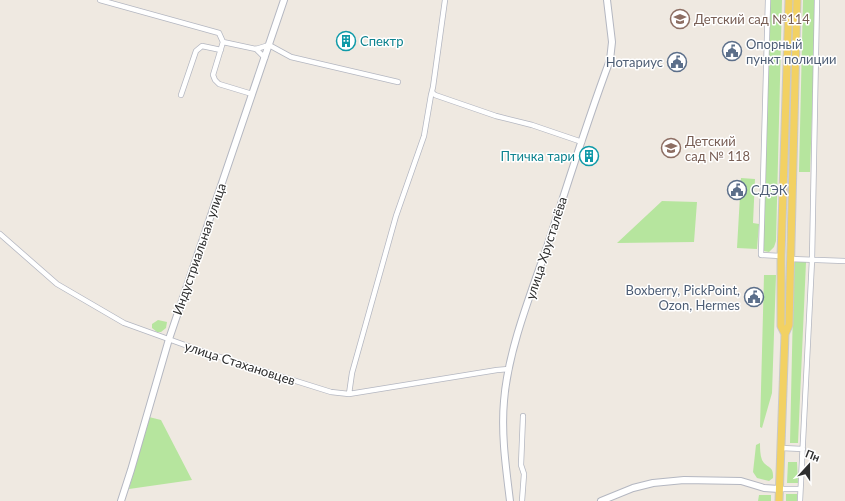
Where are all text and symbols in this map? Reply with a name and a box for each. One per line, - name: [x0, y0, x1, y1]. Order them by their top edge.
- school or university icon: Детский сад №114: [669, 8, 691, 30]
- place label: Детский сад №114: [694, 11, 810, 27]
- building icon: Спектр: [335, 30, 357, 52]
- place label: Спектр: [360, 33, 403, 49]
- place label: Опорный пункт полиции: [746, 36, 836, 67]
- public building icon: Опорный пункт полиции: [721, 40, 743, 62]
- public building icon: Нотариус: [666, 51, 688, 73]
- place label: Нотариус: [606, 54, 663, 70]
- place label: Детский сад № 118: [685, 133, 750, 164]
- school or university icon: Детский сад № 118: [660, 137, 682, 159]
- building icon: Птичка тари: [578, 145, 600, 167]
- place label: Птичка тари: [501, 148, 575, 164]
- public building icon: СДЭК: [726, 179, 748, 201]
- street label: Индустриальная улица: [169, 181, 229, 317]
- place label: СДЭК: [751, 182, 788, 198]
- street label: улица Хрусталёва: [522, 194, 570, 302]
- place label: Boxberry, PickPoint, Ozon, Hermes: [626, 282, 740, 313]
- public building icon: Boxberry, PickPoint, Ozon, Hermes: [743, 286, 765, 308]
- street label: улица Стахановцев: [183, 338, 297, 388]
- north arrow: [789, 445, 829, 485]
- text: Пн: [804, 447, 822, 464]

